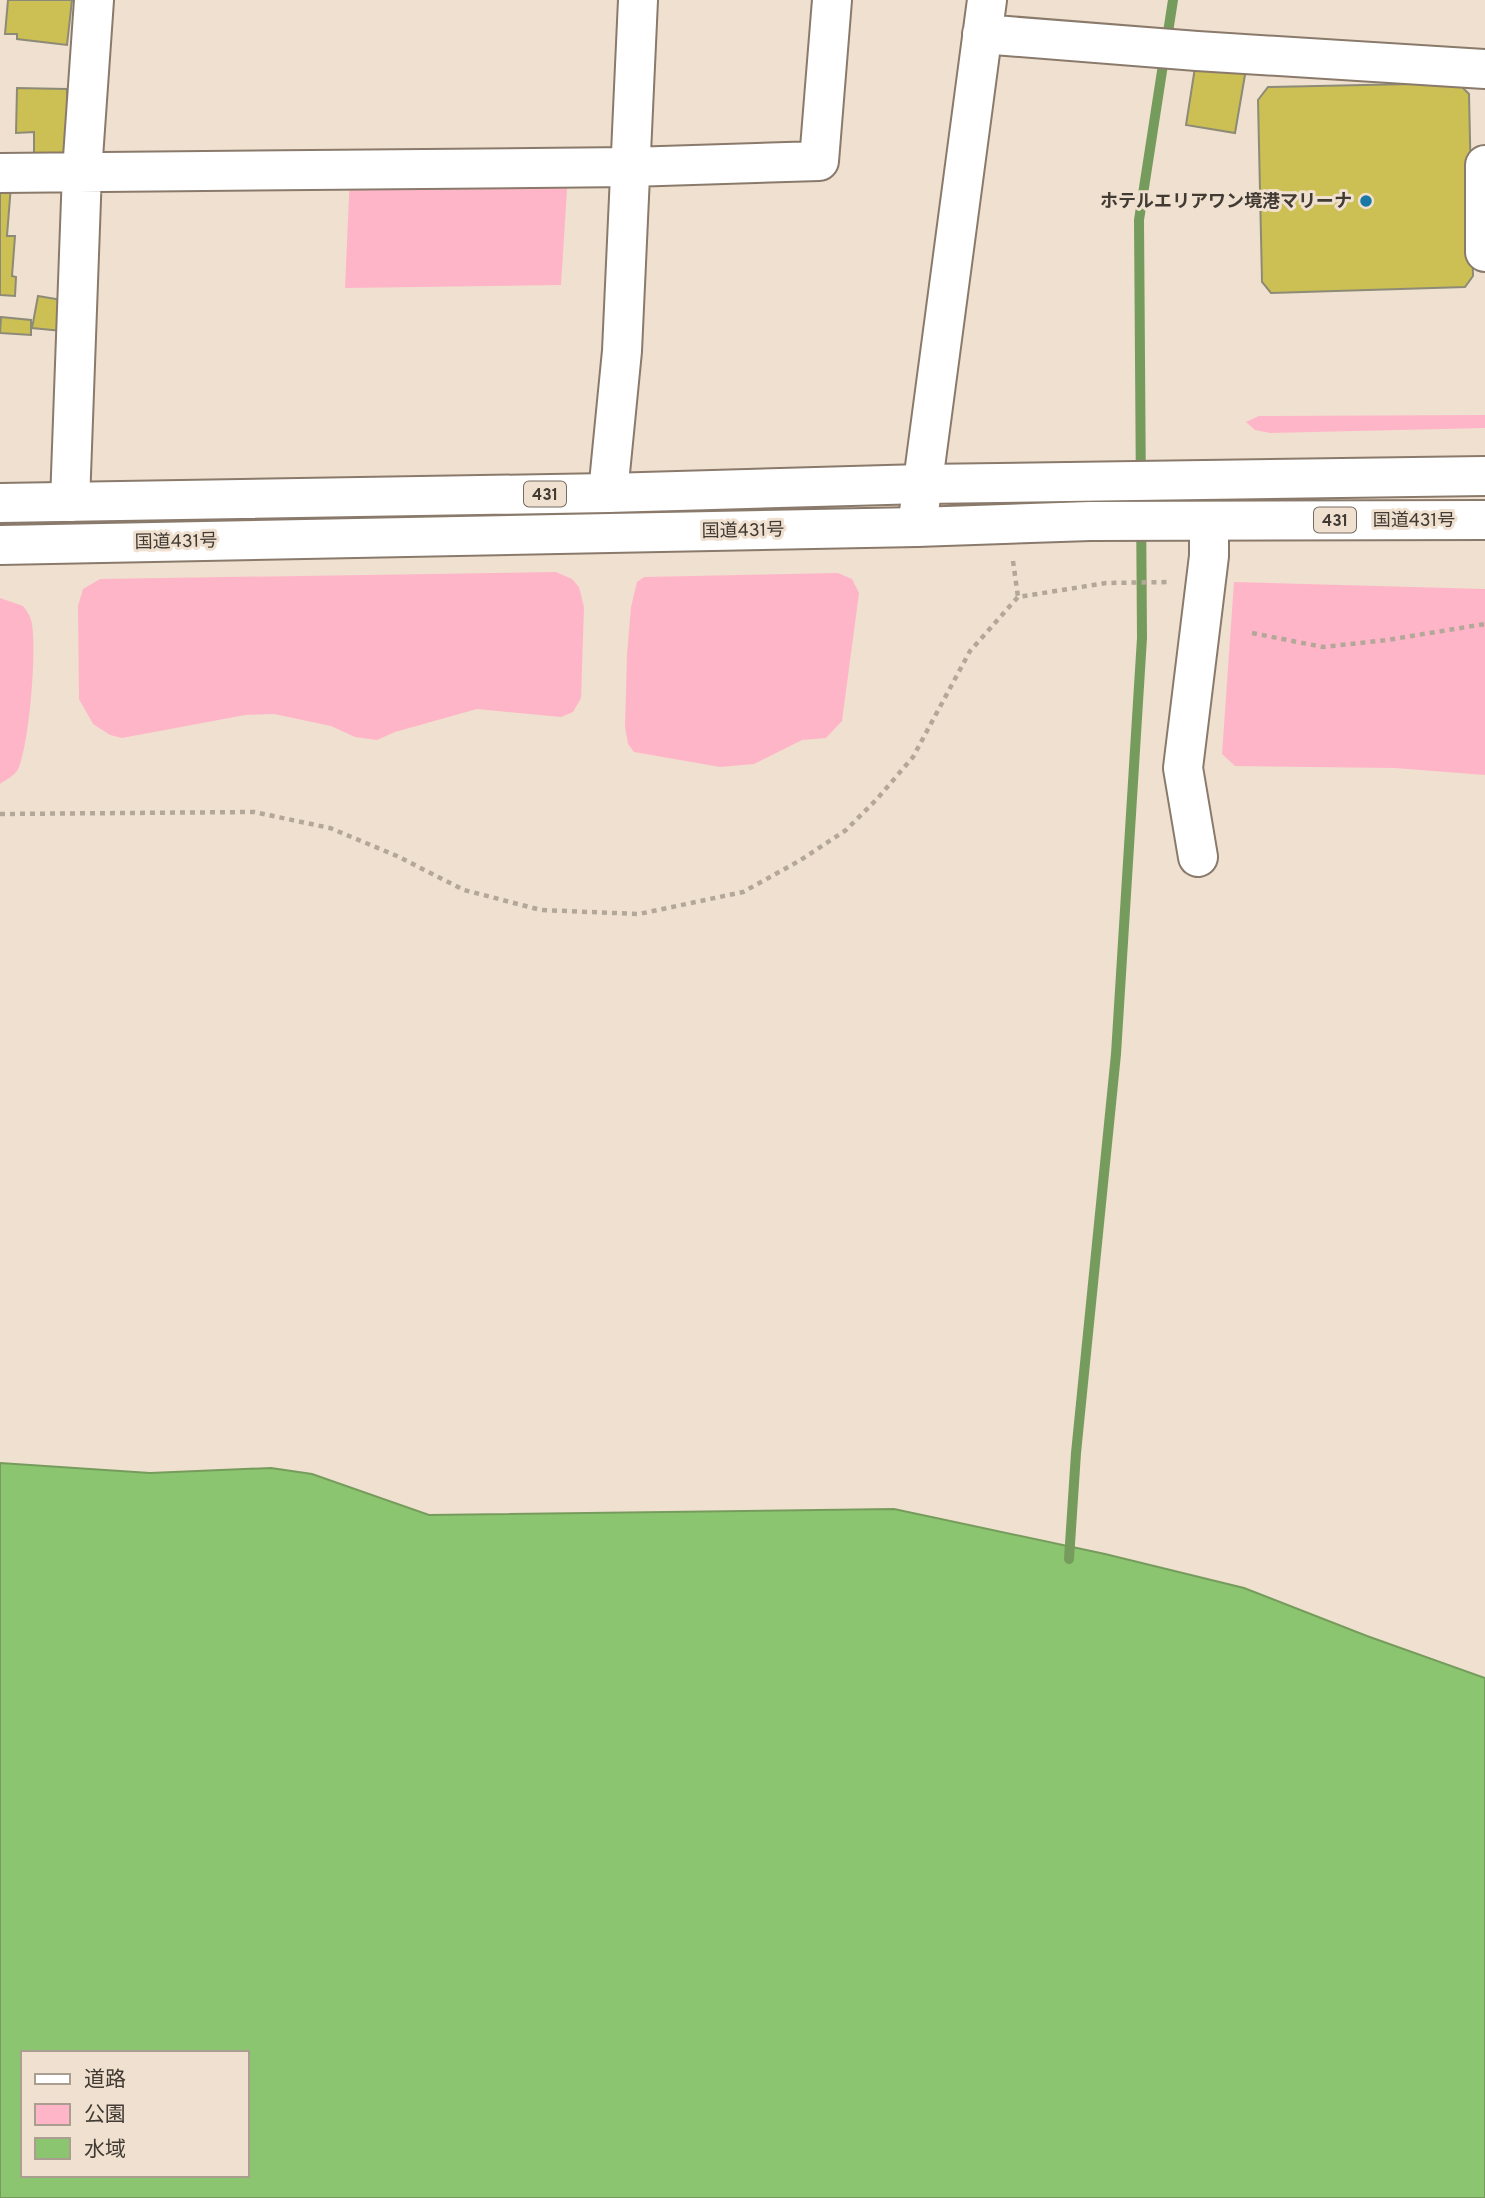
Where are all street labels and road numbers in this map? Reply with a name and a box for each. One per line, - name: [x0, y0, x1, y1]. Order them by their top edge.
- road number: 431: [524, 481, 566, 506]
- road number: 431: [1314, 508, 1356, 533]
- street label: 国道431号: [1373, 510, 1455, 533]
- street label: 国道431号: [701, 519, 785, 544]
- street label: 国道431号: [134, 530, 218, 555]

